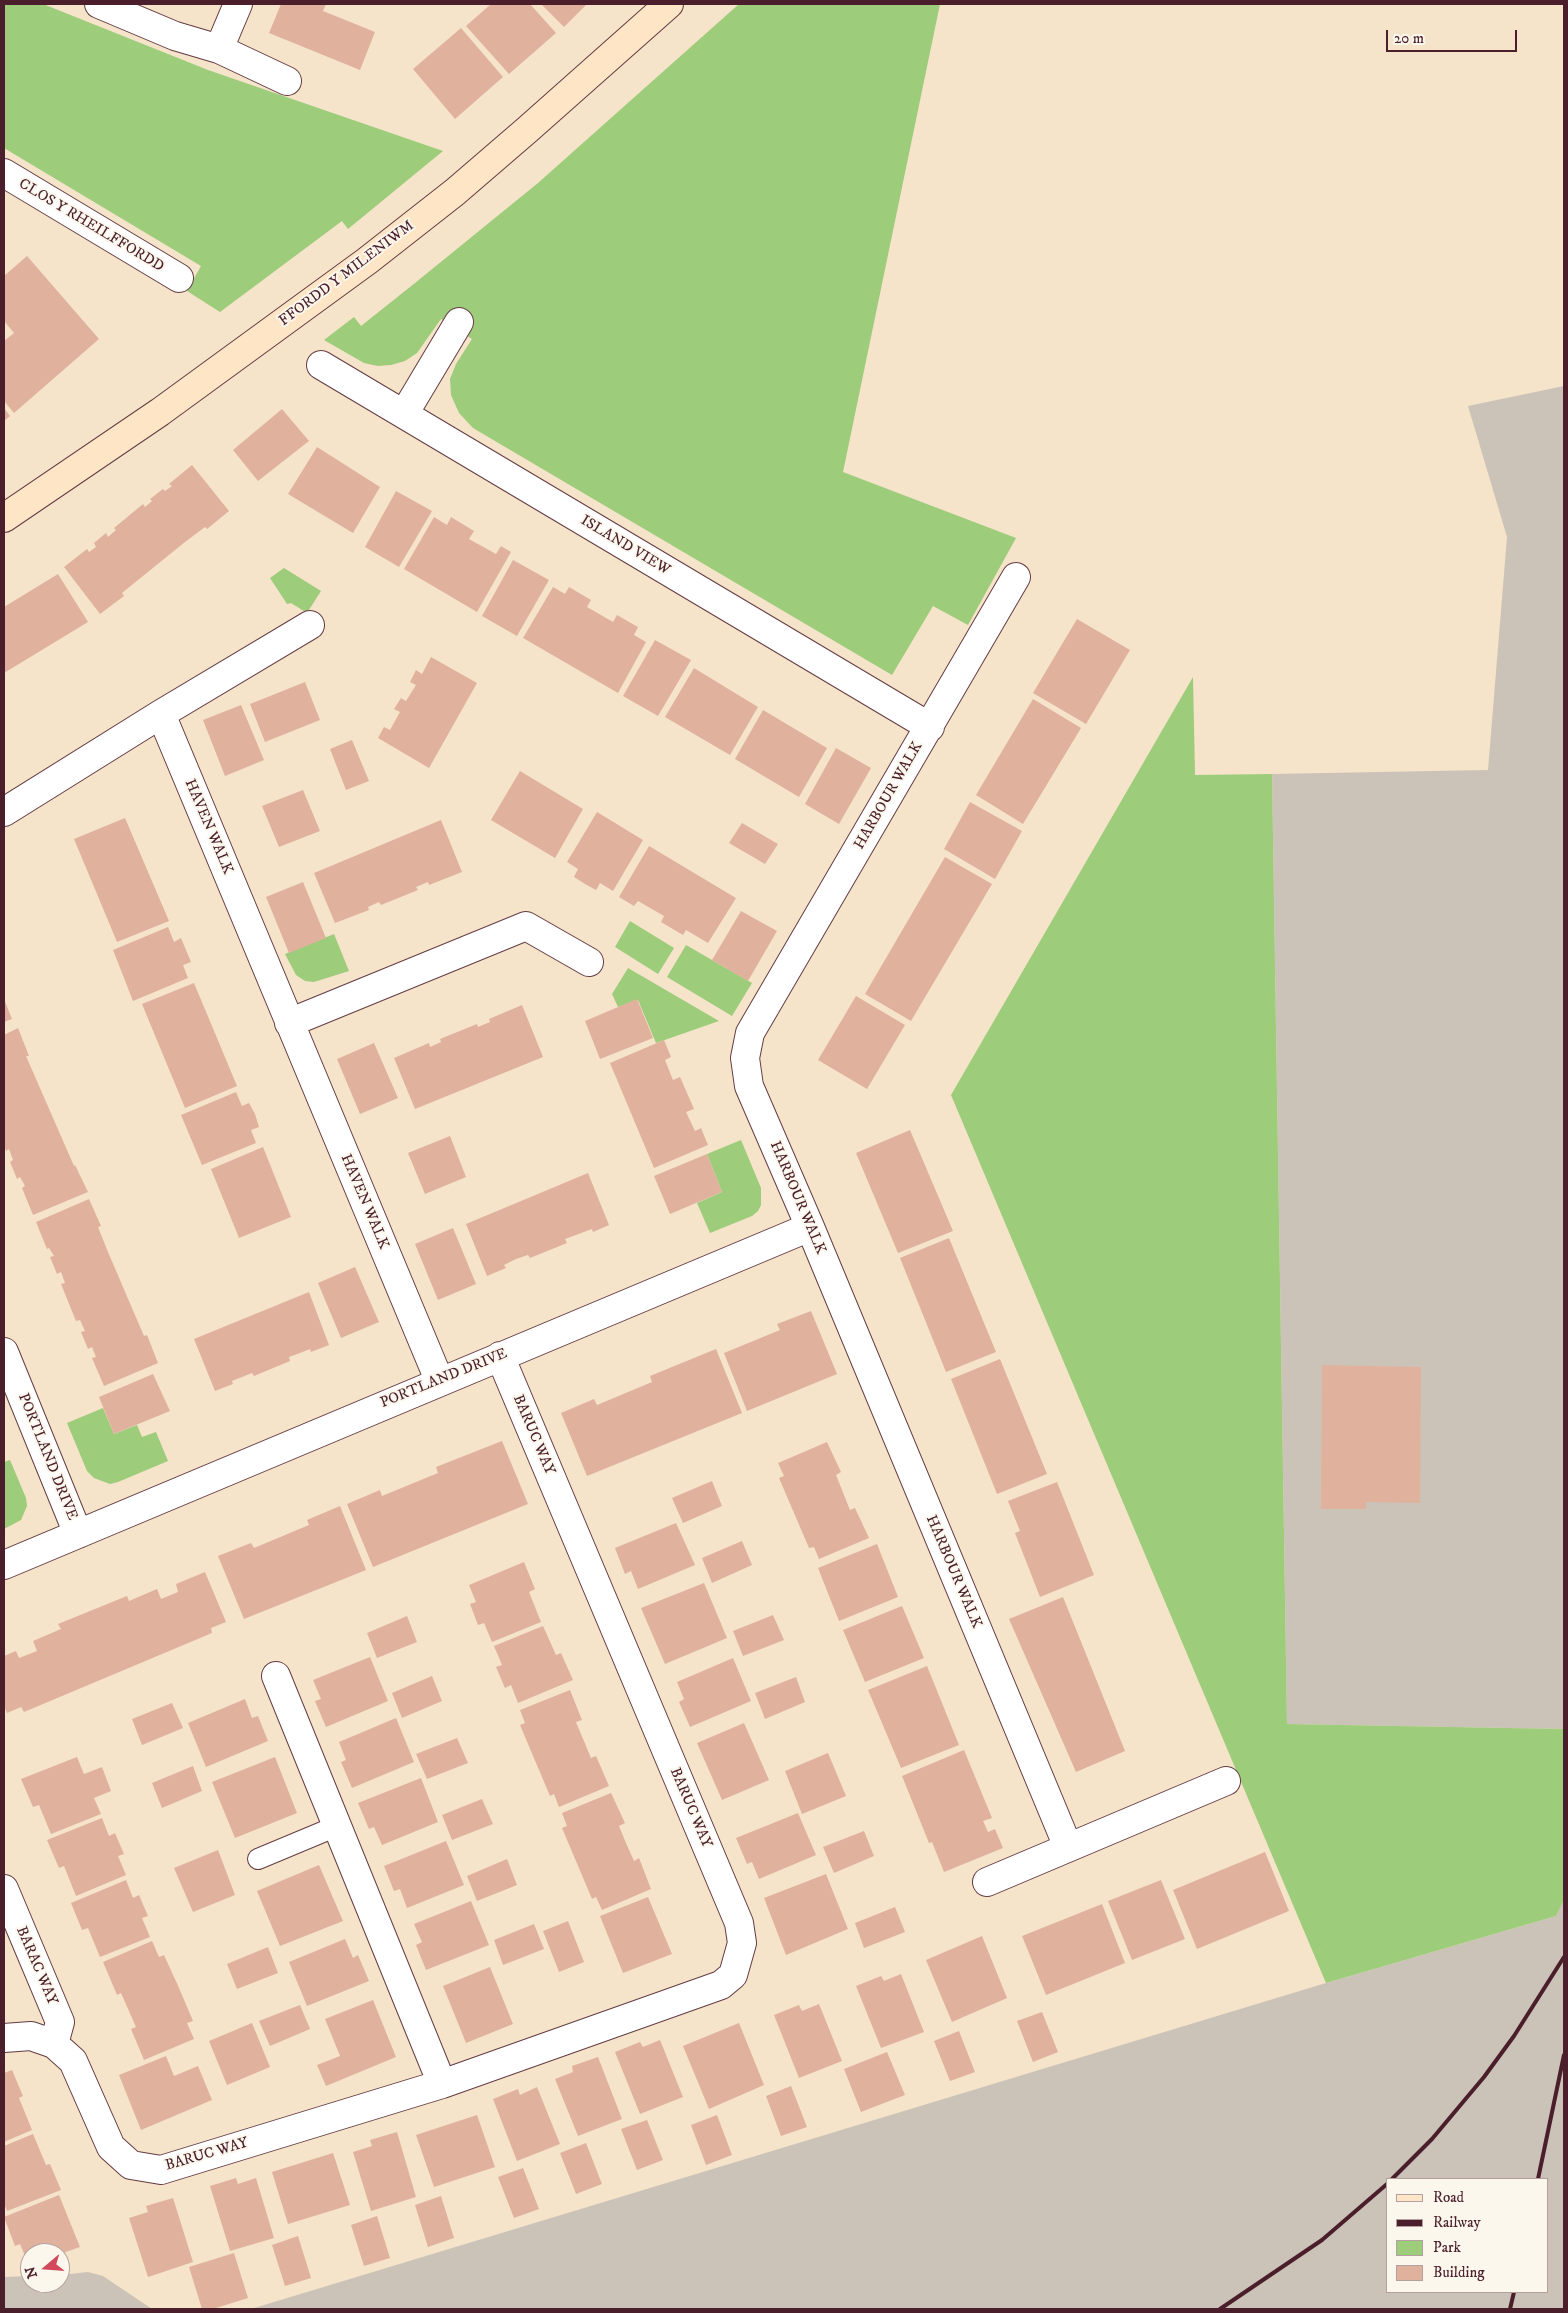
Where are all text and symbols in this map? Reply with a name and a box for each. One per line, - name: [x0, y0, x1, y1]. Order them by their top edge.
- scale bar: [1388, 20, 1519, 52]
- text: 20 m: [1394, 29, 1424, 48]
- street label: CLOS Y RHEILFFORDD: [15, 175, 167, 277]
- street label: FFORDD Y MILENIWM: [276, 217, 418, 331]
- street label: ISLAND VIEW: [577, 512, 673, 580]
- street label: HARBOUR WALK: [851, 739, 927, 853]
- street label: HAVEN WALK: [180, 777, 236, 877]
- street label: HARBOUR WALK: [765, 1139, 829, 1257]
- street label: HAVEN WALK: [336, 1152, 392, 1252]
- street label: PORTLAND DRIVE: [378, 1345, 510, 1413]
- street label: PORTLAND DRIVE: [13, 1391, 81, 1523]
- street label: BARUC WAY: [508, 1392, 558, 1478]
- street label: HARBOUR WALK: [921, 1513, 985, 1631]
- street label: BARUC WAY: [665, 1765, 715, 1851]
- street label: BARAC WAY: [11, 1924, 61, 2008]
- street label: BARUC WAY: [163, 2135, 251, 2175]
- legend: [1386, 2178, 1548, 2293]
- text: Road: [1433, 2188, 1464, 2207]
- text: Railway: [1433, 2213, 1481, 2232]
- text: Park: [1433, 2238, 1461, 2257]
- north arrow: [20, 2243, 70, 2293]
- text: Building: [1433, 2263, 1485, 2282]
- text: N: [21, 2264, 42, 2281]

